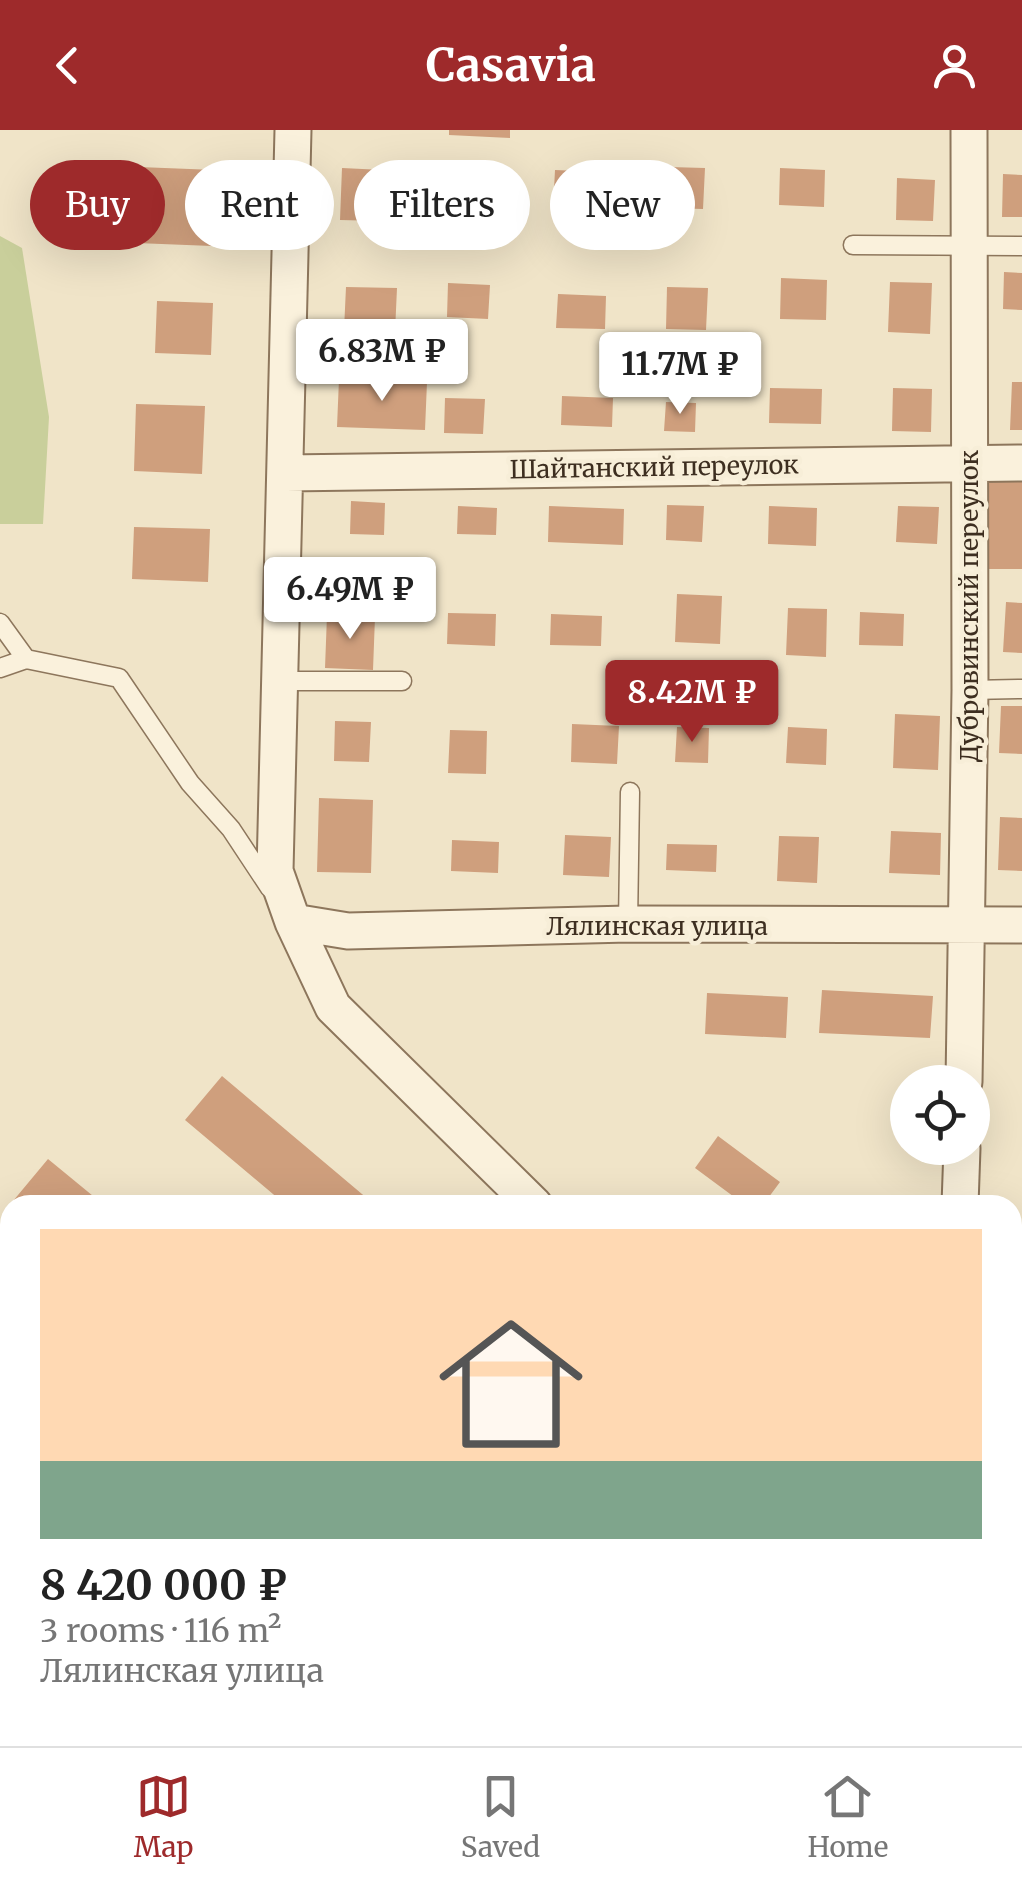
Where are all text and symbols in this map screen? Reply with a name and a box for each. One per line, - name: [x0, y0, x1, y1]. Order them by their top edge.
- text: Casavia: [426, 37, 596, 93]
- icon: back: [40, 38, 95, 93]
- icon: person: [927, 38, 982, 93]
- chip: Buy: [30, 160, 165, 250]
- chip: Rent: [185, 160, 334, 250]
- chip: Filters: [354, 160, 530, 250]
- chip: New: [550, 160, 695, 250]
- pin: 6.83M ₽: [290, 319, 474, 404]
- text: 6.83M ₽: [318, 331, 446, 371]
- pin: 11.7M ₽: [588, 332, 772, 417]
- text: 11.7M ₽: [621, 344, 739, 384]
- street label: Шайтанский переулок: [509, 448, 799, 486]
- street label: Дубровинский переулок: [953, 450, 985, 762]
- pin: 6.49M ₽: [258, 557, 442, 642]
- text: 6.49M ₽: [286, 569, 414, 609]
- pin: 8.42M ₽: [600, 660, 784, 745]
- text: 8.42M ₽: [627, 672, 757, 712]
- street label: Лялинская улица: [546, 910, 768, 942]
- map controls: [890, 1065, 990, 1165]
- button: locate: [890, 1065, 990, 1165]
- icon: home: [421, 1294, 601, 1474]
- text: 8 420 000 ₽: [40, 1559, 287, 1611]
- text: 3 rooms · 116 m²: [40, 1611, 281, 1651]
- text: Лялинская улица: [40, 1651, 324, 1691]
- tab: Map: [134, 1769, 193, 1865]
- tab: Saved: [461, 1769, 540, 1865]
- tab: Home: [808, 1769, 888, 1865]

